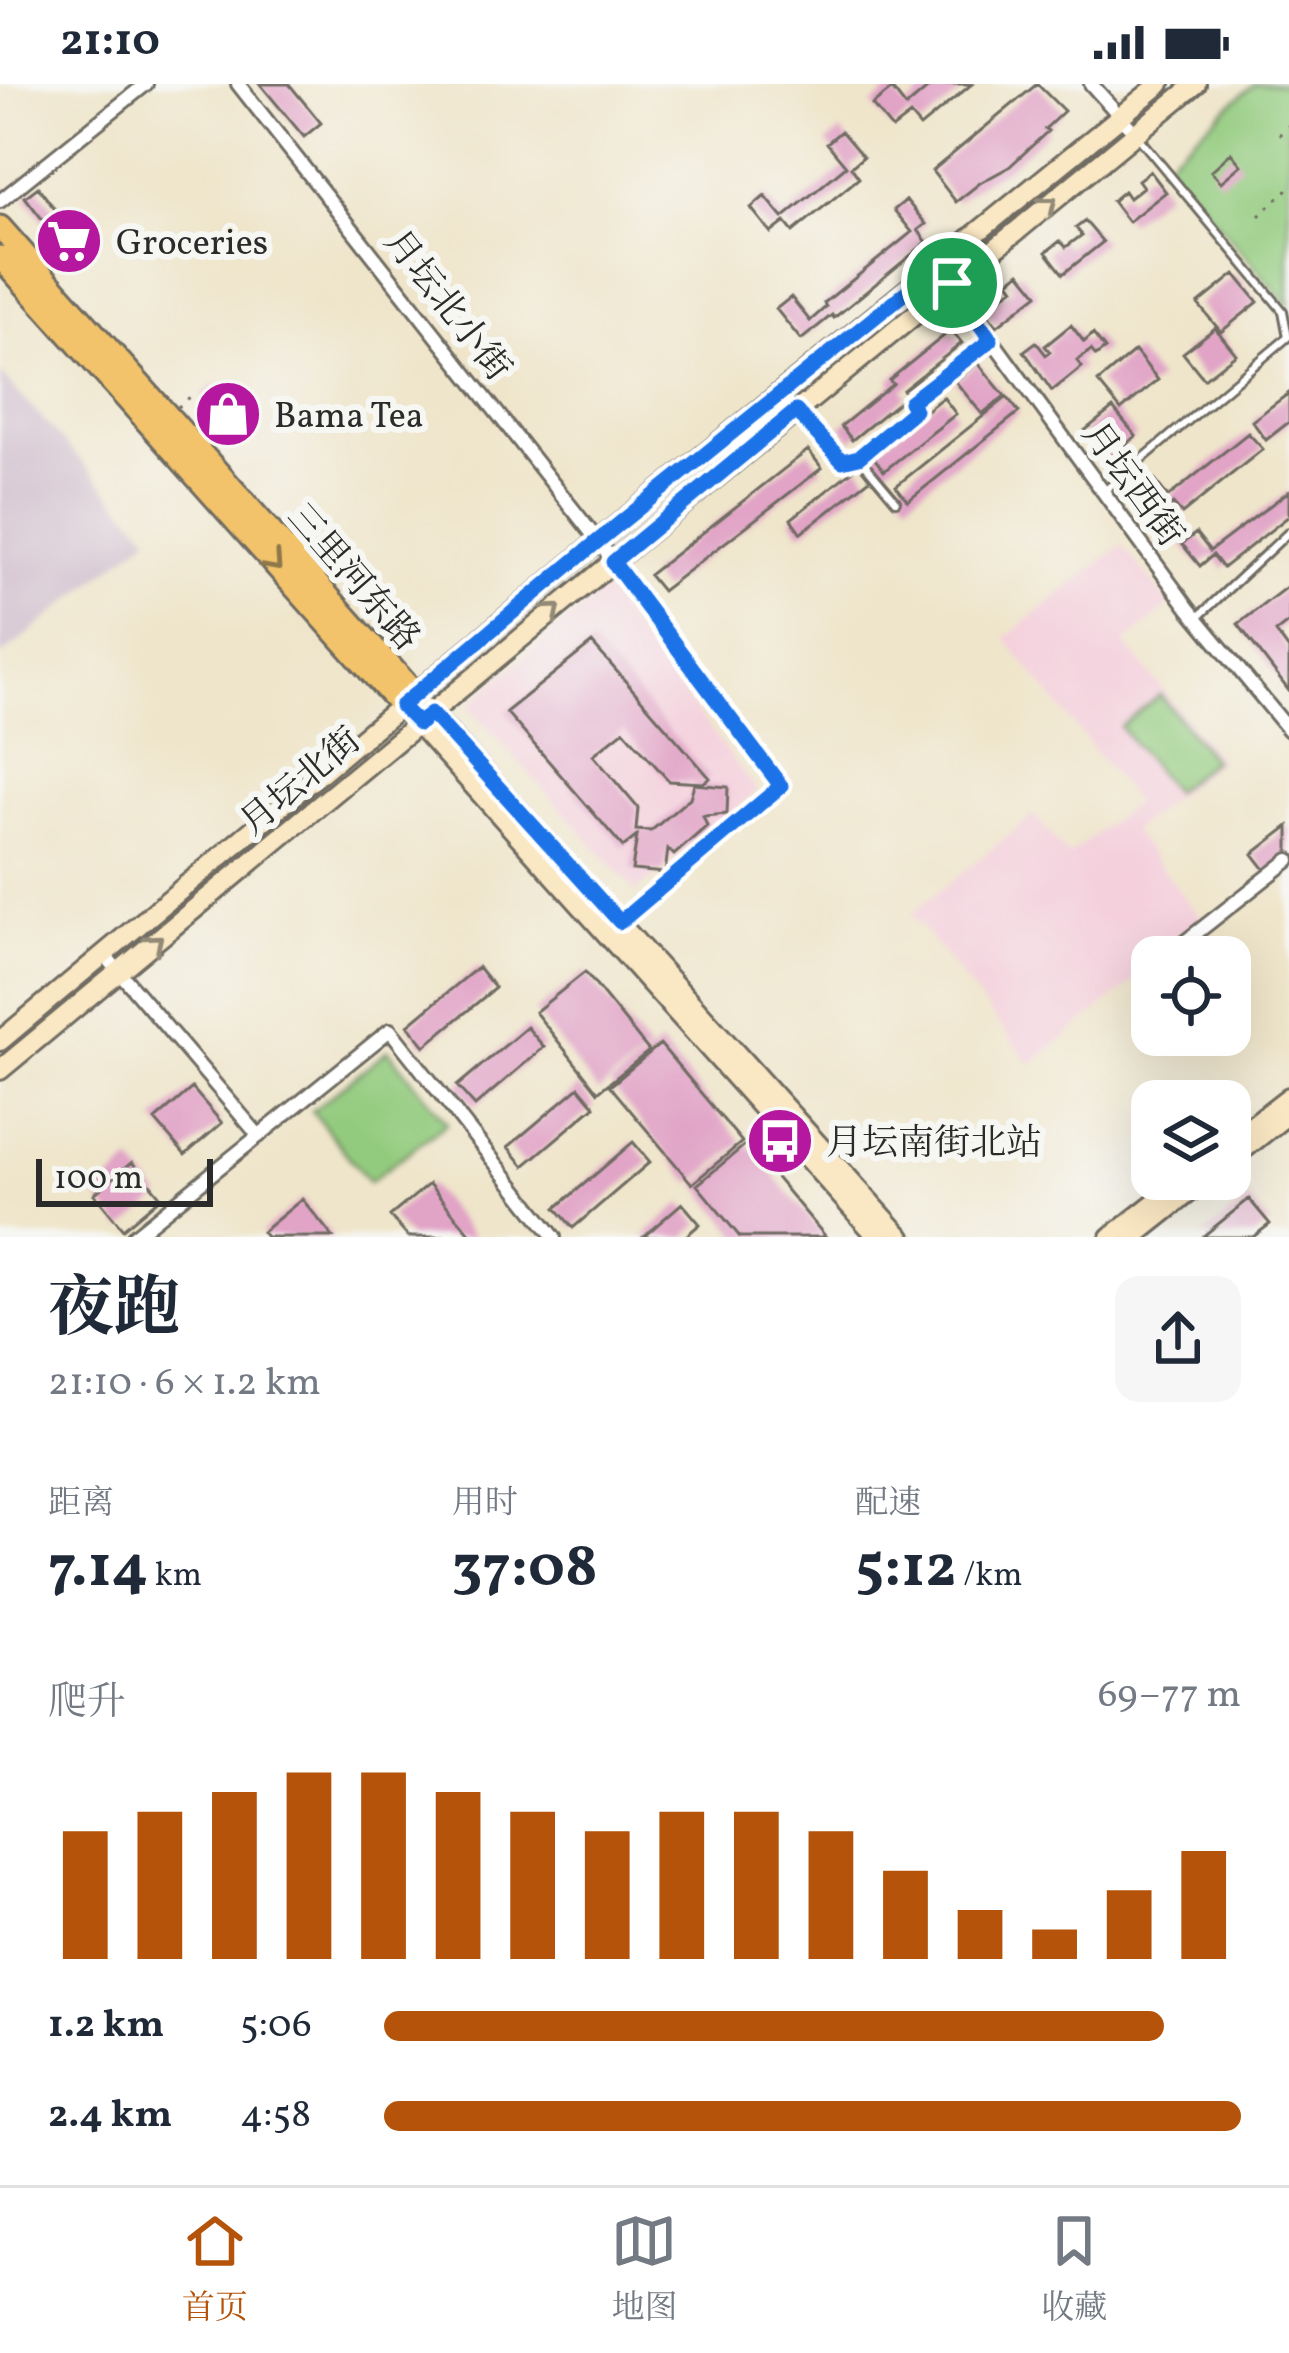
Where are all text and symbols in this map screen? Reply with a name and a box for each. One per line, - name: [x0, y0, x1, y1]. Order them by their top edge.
- text: 21:10: [60, 11, 160, 74]
- one-way arrow: [1036, 197, 1058, 218]
- supermarket icon: Groceries: [34, 206, 104, 276]
- place label: Groceries: [116, 220, 268, 270]
- street label: 月坛北小街: [371, 220, 521, 393]
- pin: [901, 232, 1003, 334]
- icon: arrive: [919, 250, 985, 316]
- shop icon: Bama Tea: [193, 379, 263, 449]
- place label: Bama Tea: [274, 393, 424, 443]
- street label: 月坛西街: [1068, 412, 1193, 558]
- street label: 三里河东路: [274, 494, 430, 663]
- one-way arrow: [260, 550, 281, 571]
- one-way arrow: [539, 604, 561, 626]
- street label: 月坛北街: [230, 718, 373, 849]
- one-way arrow: [141, 935, 163, 957]
- map controls: [1131, 936, 1251, 1200]
- button: locate: [1131, 936, 1251, 1056]
- button: layers: [1131, 1080, 1251, 1200]
- bus stop icon: 月坛南街北站: [745, 1106, 815, 1176]
- place label: 月坛南街北站: [826, 1120, 1042, 1170]
- scale bar: [36, 1153, 213, 1206]
- text: 100 m: [54, 1157, 143, 1203]
- text: 夜跑: [48, 1266, 180, 1358]
- button: share: [1115, 1276, 1241, 1402]
- text: 21:10 · 6 × 1.2 km: [48, 1357, 321, 1411]
- text: 距离: [48, 1482, 114, 1528]
- text: 用时: [452, 1482, 518, 1528]
- text: 配速: [855, 1482, 921, 1528]
- text: 7.14: [48, 1528, 148, 1611]
- text: 37:08: [452, 1528, 598, 1611]
- text: 5:12: [855, 1528, 957, 1611]
- text: km: [148, 1554, 202, 1600]
- text: /km: [957, 1554, 1022, 1600]
- text: 69–77 m: [1098, 1669, 1241, 1723]
- text: 爬升: [48, 1677, 126, 1731]
- text: 1.2 km: [48, 1999, 164, 2053]
- text: 5:06: [240, 1999, 312, 2053]
- text: 2.4 km: [48, 2089, 172, 2143]
- text: 4:58: [240, 2089, 311, 2143]
- tab: 首页: [182, 2208, 248, 2333]
- tab: 地图: [611, 2208, 677, 2333]
- tab: 收藏: [1041, 2208, 1107, 2333]

